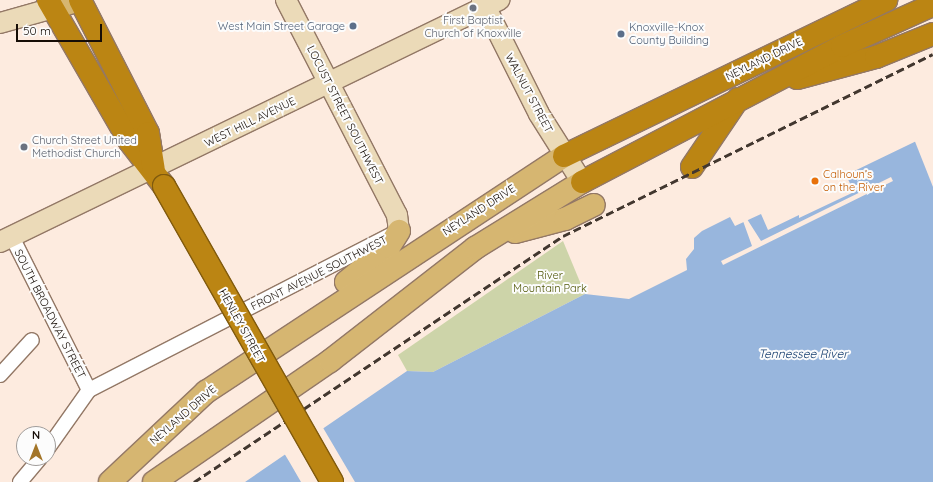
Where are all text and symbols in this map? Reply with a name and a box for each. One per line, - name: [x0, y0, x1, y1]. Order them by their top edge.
- marker: First Baptist Church of Knoxville: [468, 3, 478, 13]
- place label: First Baptist Church of Knoxville: [424, 14, 522, 40]
- scale bar: [18, 16, 104, 42]
- place label: West Main Street Garage: [218, 19, 345, 33]
- marker: West Main Street Garage: [348, 21, 358, 31]
- place label: Knoxville-Knox County Building: [629, 21, 709, 47]
- text: 50 m: [23, 23, 51, 38]
- marker: Knoxville-Knox County Building: [616, 29, 626, 39]
- street label: NEYLAND DRIVE: [723, 35, 805, 83]
- street label: LOCUST STREET SOUTHWEST: [304, 43, 386, 187]
- street label: WALNUT STREET: [502, 51, 556, 135]
- street label: WEST HILL AVENUE: [202, 94, 298, 150]
- place label: Church Street United Methodist Church: [32, 134, 137, 160]
- marker: Church Street United Methodist Church: [19, 142, 29, 152]
- place label: Calhoun’s on the River: [823, 168, 884, 194]
- marker: Calhoun’s on the River: [810, 176, 820, 186]
- street label: NEYLAND DRIVE: [440, 182, 518, 238]
- street label: FRONT AVENUE SOUTHWEST: [249, 233, 389, 313]
- street label: SOUTH BROADWAY STREET: [12, 247, 88, 381]
- park label: River Mountain Park: [513, 269, 587, 295]
- street label: HENLEY STREET: [216, 287, 268, 365]
- water label: Tennessee River: [758, 347, 848, 361]
- street label: NEYLAND DRIVE: [147, 383, 219, 447]
- north arrow: [16, 426, 56, 466]
- text: N: [32, 428, 40, 442]

